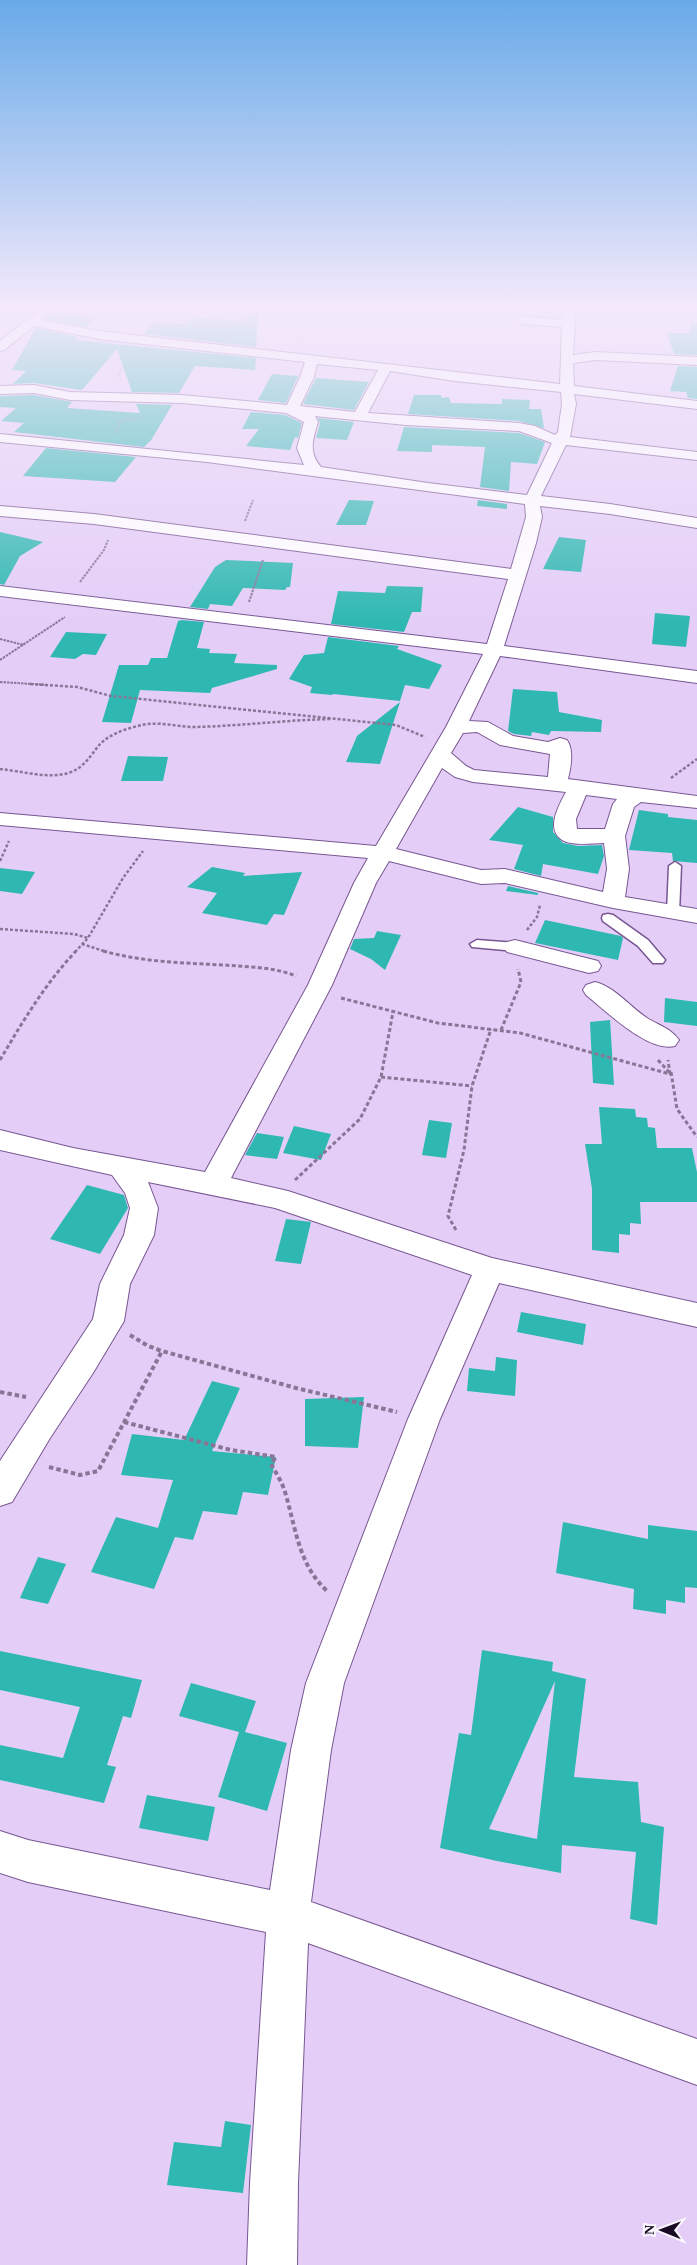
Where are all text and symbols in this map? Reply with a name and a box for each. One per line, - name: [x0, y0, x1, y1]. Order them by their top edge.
- north arrow: [637, 2205, 687, 2255]
- text: N: [642, 2225, 657, 2235]

